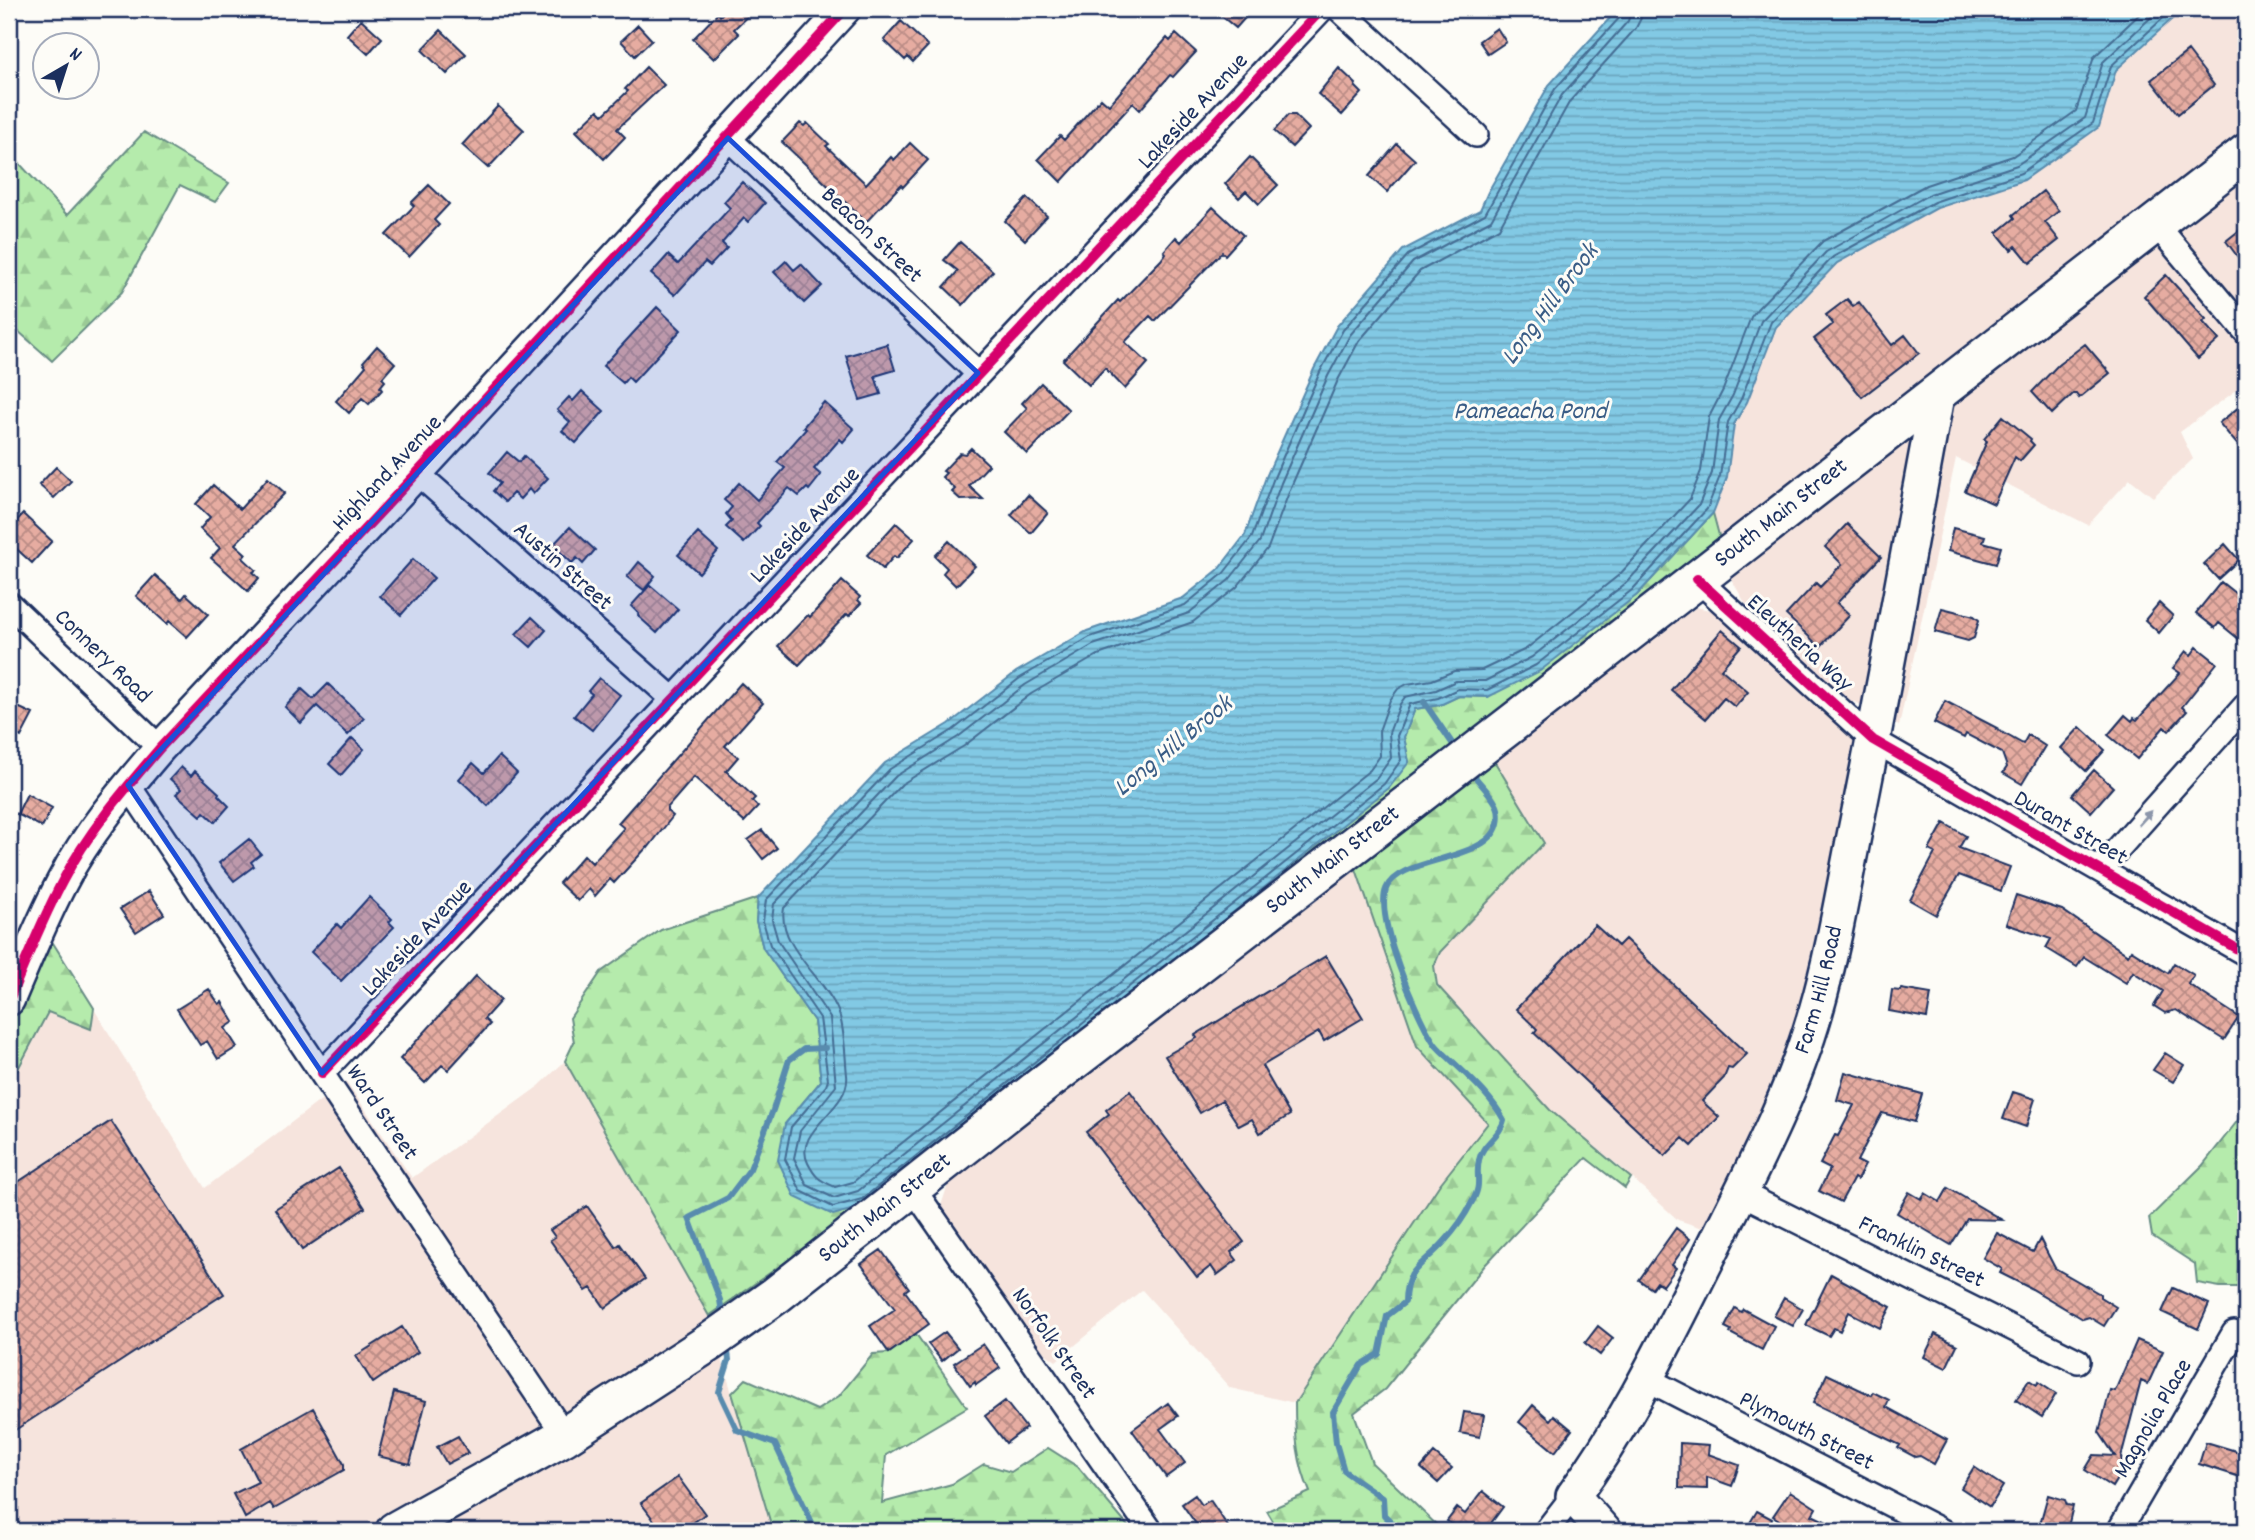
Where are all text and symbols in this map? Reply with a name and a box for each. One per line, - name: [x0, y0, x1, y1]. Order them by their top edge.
- north arrow: [32, 32, 102, 102]
- text: N: [62, 42, 87, 69]
- street label: Lakeside Avenue: [1131, 46, 1257, 178]
- street label: Beacon Street: [812, 180, 930, 292]
- water label: Long Hill Brook: [1493, 235, 1610, 374]
- water label: Pameacha Pond: [1453, 394, 1610, 431]
- street label: Highland Avenue: [325, 408, 451, 540]
- street label: South Main Street: [1707, 451, 1856, 577]
- street label: Lakeside Avenue: [743, 460, 869, 592]
- street label: Austin Street: [505, 514, 619, 620]
- street label: Eleutheria Way: [1738, 587, 1861, 702]
- street label: Connery Road: [45, 602, 159, 712]
- water label: Long Hill Brook: [1107, 686, 1243, 807]
- street label: Durant Street: [2007, 783, 2133, 875]
- street label: South Main Street: [1259, 798, 1408, 924]
- one-way arrow: [2137, 810, 2152, 827]
- street label: Lakeside Avenue: [355, 873, 481, 1005]
- street label: Farm Hill Road: [1786, 923, 1853, 1059]
- street label: Ward Street: [336, 1058, 426, 1168]
- street label: South Main Street: [811, 1145, 960, 1272]
- street label: Franklin Street: [1852, 1208, 1990, 1298]
- street label: Norfolk Street: [1002, 1281, 1104, 1407]
- street label: Magnolia Place: [2106, 1353, 2202, 1485]
- street label: Plymouth Street: [1733, 1383, 1880, 1481]

